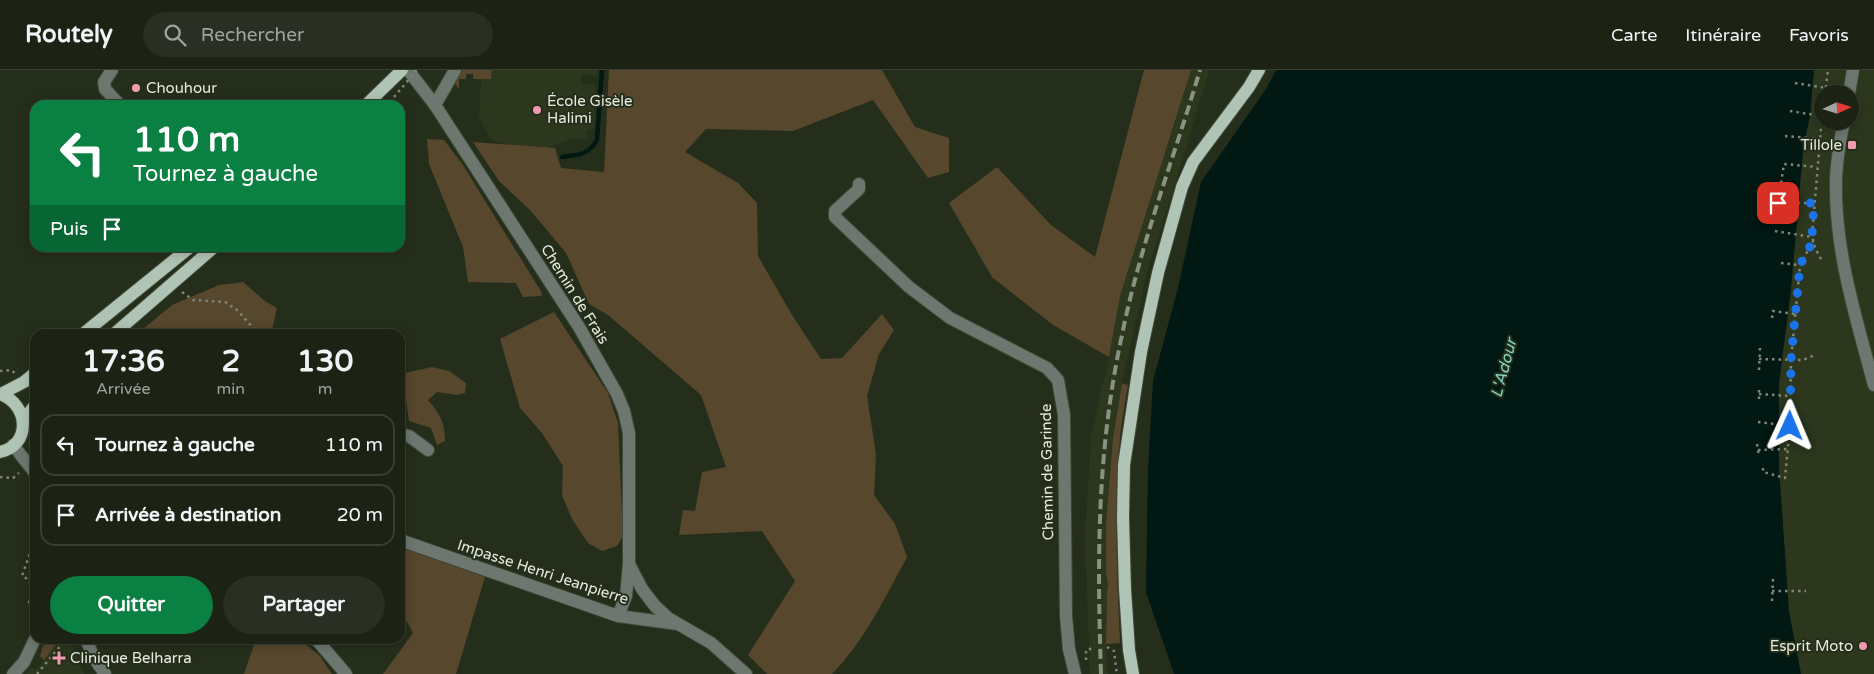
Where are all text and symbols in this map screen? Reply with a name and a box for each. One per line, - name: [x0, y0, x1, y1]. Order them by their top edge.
- search box: [143, 12, 493, 57]
- text: Routely: [25, 20, 113, 49]
- icon: search: [161, 21, 189, 49]
- text: Rechercher: [201, 24, 304, 46]
- text: Carte: [1611, 24, 1657, 46]
- text: Itinéraire: [1685, 24, 1761, 46]
- text: Favoris: [1789, 24, 1849, 46]
- place label: Chouhour: [146, 79, 217, 97]
- marker: Chouhour: [130, 82, 142, 94]
- north arrow: [1814, 85, 1859, 130]
- map controls: [1814, 85, 1859, 130]
- place label: École Gisèle Halimi: [547, 92, 633, 127]
- marker: École Gisèle Halimi: [531, 104, 543, 116]
- text: 110 m: [133, 119, 240, 161]
- icon: left: [50, 120, 115, 185]
- place label: Tillole: [1800, 136, 1842, 154]
- marker: Tillole: [1846, 139, 1858, 151]
- text: Tournez à gauche: [133, 161, 318, 187]
- pin: [1757, 182, 1799, 224]
- icon: arrive: [1764, 189, 1792, 217]
- icon: arrive: [98, 215, 126, 243]
- text: Puis: [50, 218, 88, 240]
- street label: Chemin de Frais: [537, 241, 613, 347]
- water label: L'Adour: [1487, 335, 1522, 400]
- text: 17:36: [82, 343, 165, 380]
- text: 2: [221, 343, 240, 380]
- text: 130: [297, 343, 353, 380]
- text: Arrivée: [96, 379, 151, 399]
- text: min: [217, 379, 245, 399]
- text: m: [318, 379, 332, 399]
- position arrow: [1763, 399, 1815, 451]
- street label: Chemin de Garinde: [1037, 403, 1057, 541]
- icon: left: [52, 431, 80, 459]
- text: Tournez à gauche: [95, 434, 255, 456]
- text: 110 m: [325, 434, 383, 456]
- icon: arrive: [52, 501, 80, 529]
- text: Arrivée à destination: [95, 504, 281, 526]
- text: 20 m: [337, 504, 383, 526]
- street label: Impasse Henri Jeanpierre: [455, 536, 631, 608]
- button: Quitter: [50, 576, 213, 634]
- button: Partager: [223, 576, 385, 634]
- place label: Esprit Moto: [1770, 637, 1853, 655]
- marker: Esprit Moto: [1857, 640, 1869, 652]
- place label: Clinique Belharra: [70, 649, 192, 667]
- marker: Clinique Belharra: [52, 651, 66, 665]

